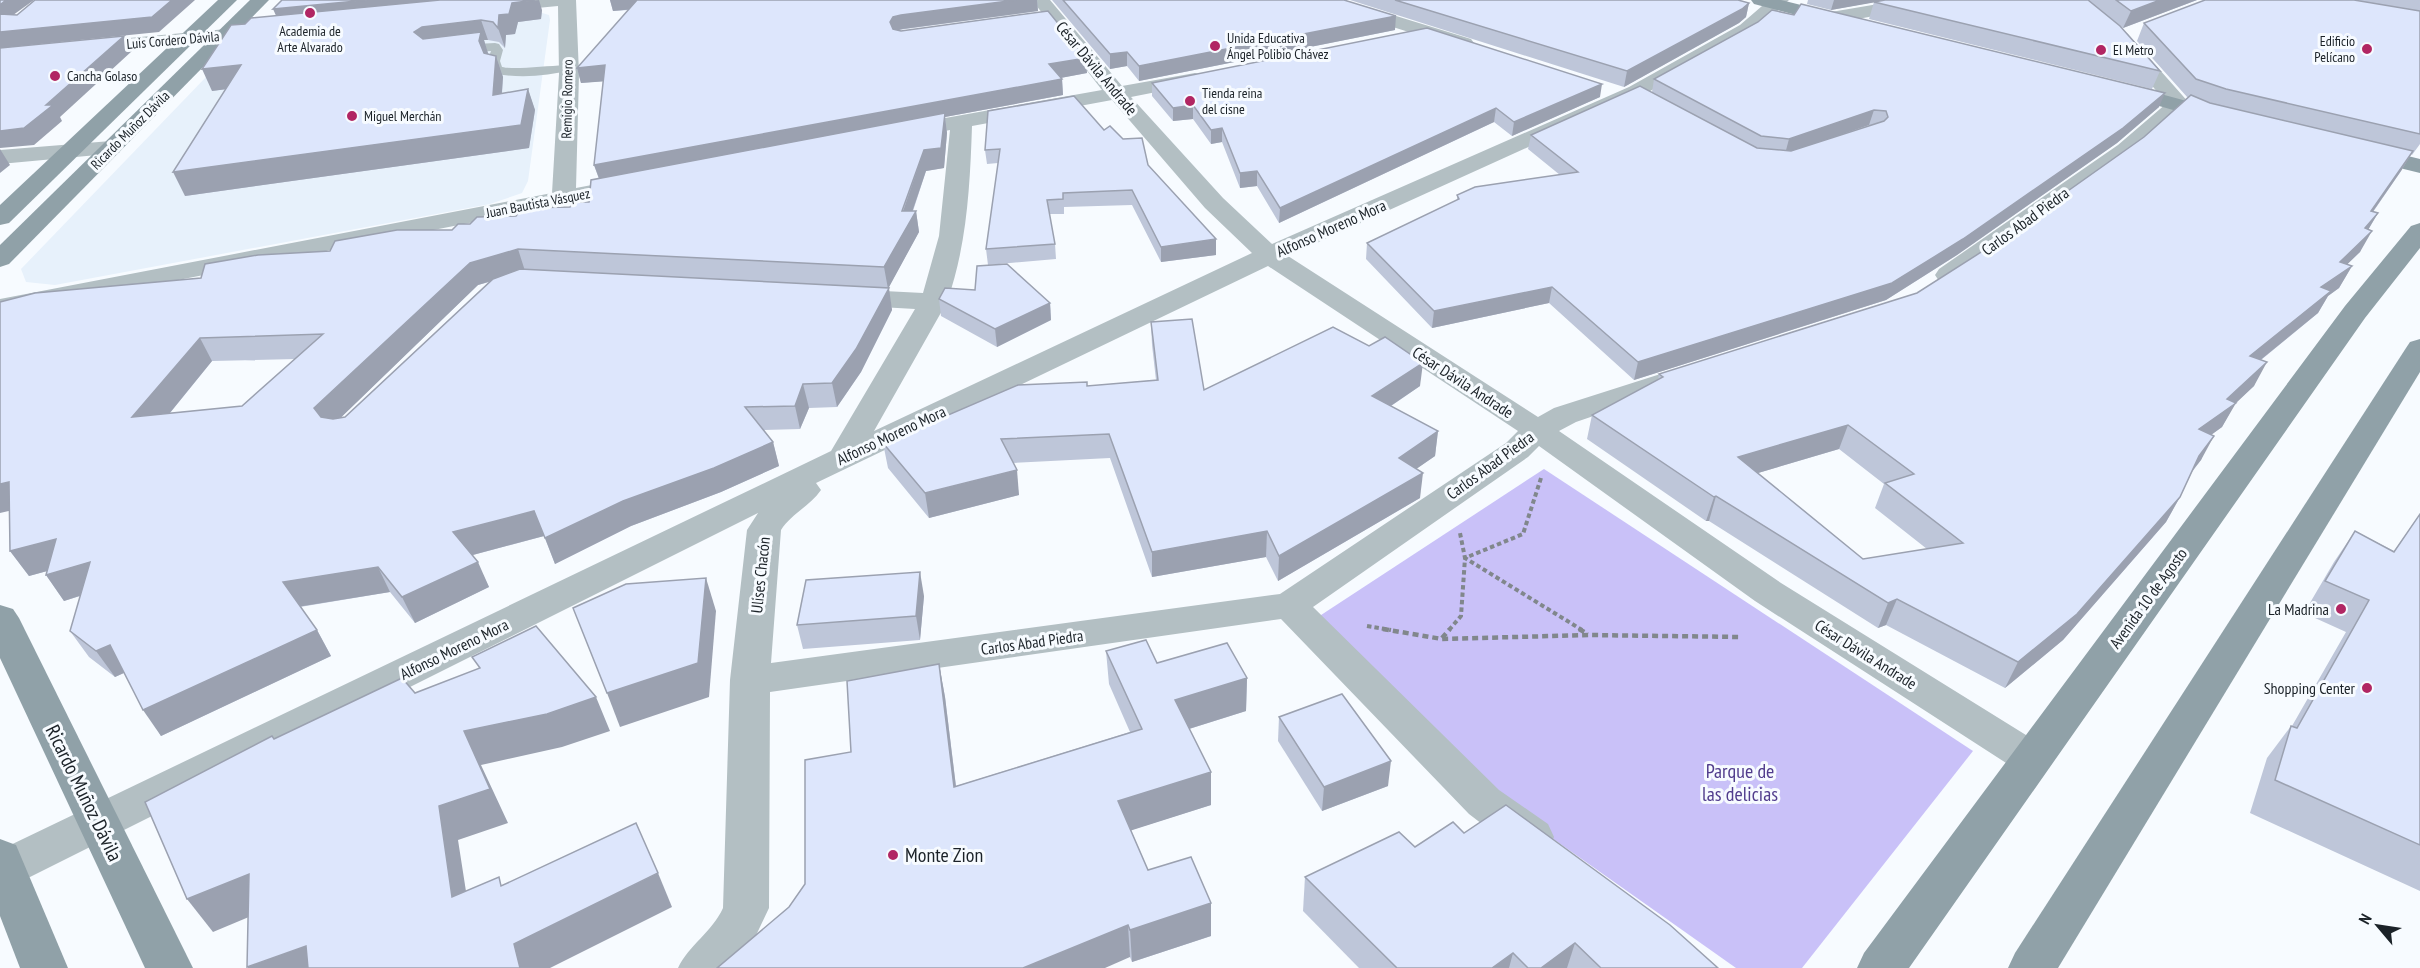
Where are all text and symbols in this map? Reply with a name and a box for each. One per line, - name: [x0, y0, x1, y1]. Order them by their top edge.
- marker: Academia de Arte Alvarado: [303, 6, 317, 20]
- street label: César Dávila Andrade: [1052, 17, 1142, 119]
- place label: Academia de Arte Alvarado: [277, 22, 343, 56]
- street label: Luis Cordero Dávila: [126, 27, 220, 53]
- place label: Unida Educativa Ángel Polibio Chávez: [1227, 29, 1329, 63]
- place label: Edificio Pelícano: [2314, 32, 2355, 66]
- marker: Unida Educativa Ángel Polibio Chávez: [1208, 39, 1222, 53]
- place label: El Metro: [2113, 41, 2154, 59]
- marker: Edificio Pelícano: [2360, 42, 2374, 56]
- marker: El Metro: [2094, 43, 2108, 57]
- street label: Remigio Romero: [557, 59, 577, 139]
- place label: Cancha Golaso: [67, 67, 137, 85]
- marker: Cancha Golaso: [48, 69, 62, 83]
- place label: Tienda reina del cisne: [1202, 84, 1262, 118]
- street label: Ricardo Muñoz Dávila: [87, 87, 173, 173]
- marker: Tienda reina del cisne: [1183, 94, 1197, 108]
- place label: Miguel Merchán: [364, 107, 442, 125]
- marker: Miguel Merchán: [345, 109, 359, 123]
- street label: Carlos Abad Piedra: [1977, 183, 2073, 259]
- street label: Juan Bautista Vásquez: [484, 184, 591, 222]
- street label: Alfonso Moreno Mora: [1273, 195, 1389, 261]
- street label: César Dávila Andrade: [1409, 342, 1517, 422]
- street label: Alfonso Moreno Mora: [833, 401, 949, 469]
- street label: Carlos Abad Piedra: [1442, 427, 1538, 503]
- street label: Ulises Chacón: [746, 536, 774, 614]
- street label: Avenida 10 de Agosto: [2105, 544, 2191, 652]
- place label: La Madrina: [2268, 599, 2329, 619]
- marker: La Madrina: [2334, 602, 2348, 616]
- street label: Alfonso Moreno Mora: [396, 614, 512, 684]
- street label: César Dávila Andrade: [1811, 615, 1921, 693]
- street label: Carlos Abad Piedra: [980, 625, 1084, 659]
- place label: Shopping Center: [2264, 678, 2356, 698]
- marker: Shopping Center: [2360, 681, 2374, 695]
- street label: Ricardo Muñoz Dávila: [40, 720, 128, 866]
- park label: Parque de las delicias: [1702, 758, 1778, 807]
- place label: Monte Zion: [905, 842, 983, 868]
- marker: Monte Zion: [886, 848, 900, 862]
- north arrow: [2348, 896, 2408, 956]
- text: N: [2354, 910, 2376, 927]

